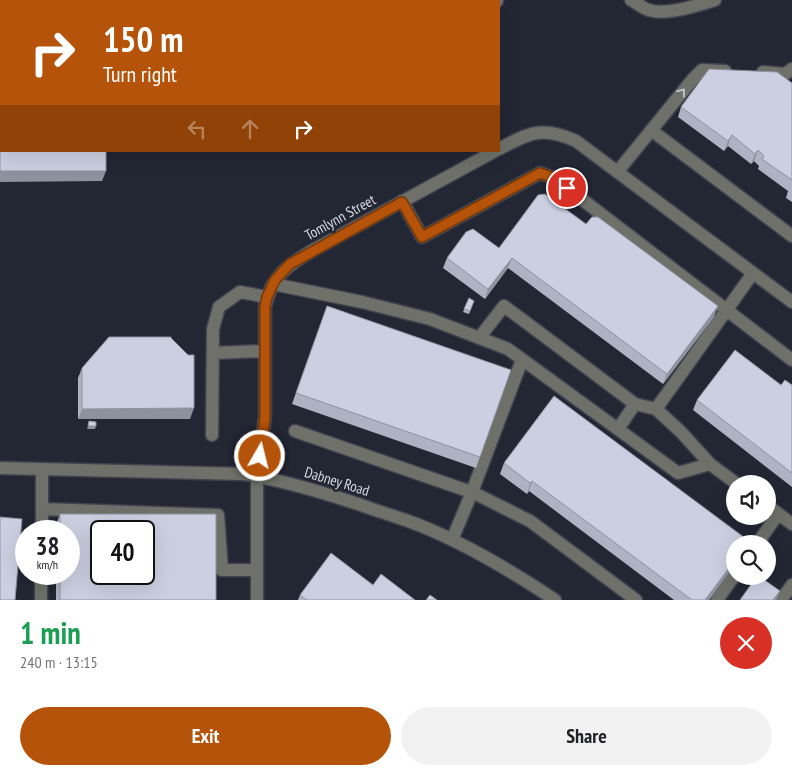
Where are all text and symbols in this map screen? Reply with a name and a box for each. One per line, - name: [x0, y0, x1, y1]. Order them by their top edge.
- text: 150 m: [103, 16, 184, 62]
- icon: right: [20, 20, 85, 85]
- text: Turn right: [103, 60, 177, 88]
- one-way arrow: [677, 89, 685, 98]
- icon: left: [183, 115, 211, 143]
- icon: ahead: [236, 115, 264, 143]
- icon: right: [289, 115, 317, 143]
- pin: [546, 167, 588, 209]
- icon: arrive: [553, 174, 581, 202]
- street label: Tomlynn Street: [301, 190, 379, 244]
- position arrow: [233, 429, 285, 481]
- street label: Dabney Road: [302, 462, 372, 500]
- map controls: [726, 475, 776, 585]
- button: sound: [726, 475, 776, 525]
- speed limit sign: 40: [90, 520, 155, 585]
- text: 38: [36, 530, 59, 562]
- button: search: [726, 535, 776, 585]
- text: km/h: [37, 557, 58, 572]
- text: 1 min: [20, 613, 81, 652]
- button: close: [720, 617, 772, 669]
- text: 240 m · 13:15: [20, 652, 98, 672]
- button: Exit: [20, 707, 391, 765]
- button: Share: [401, 707, 772, 765]

